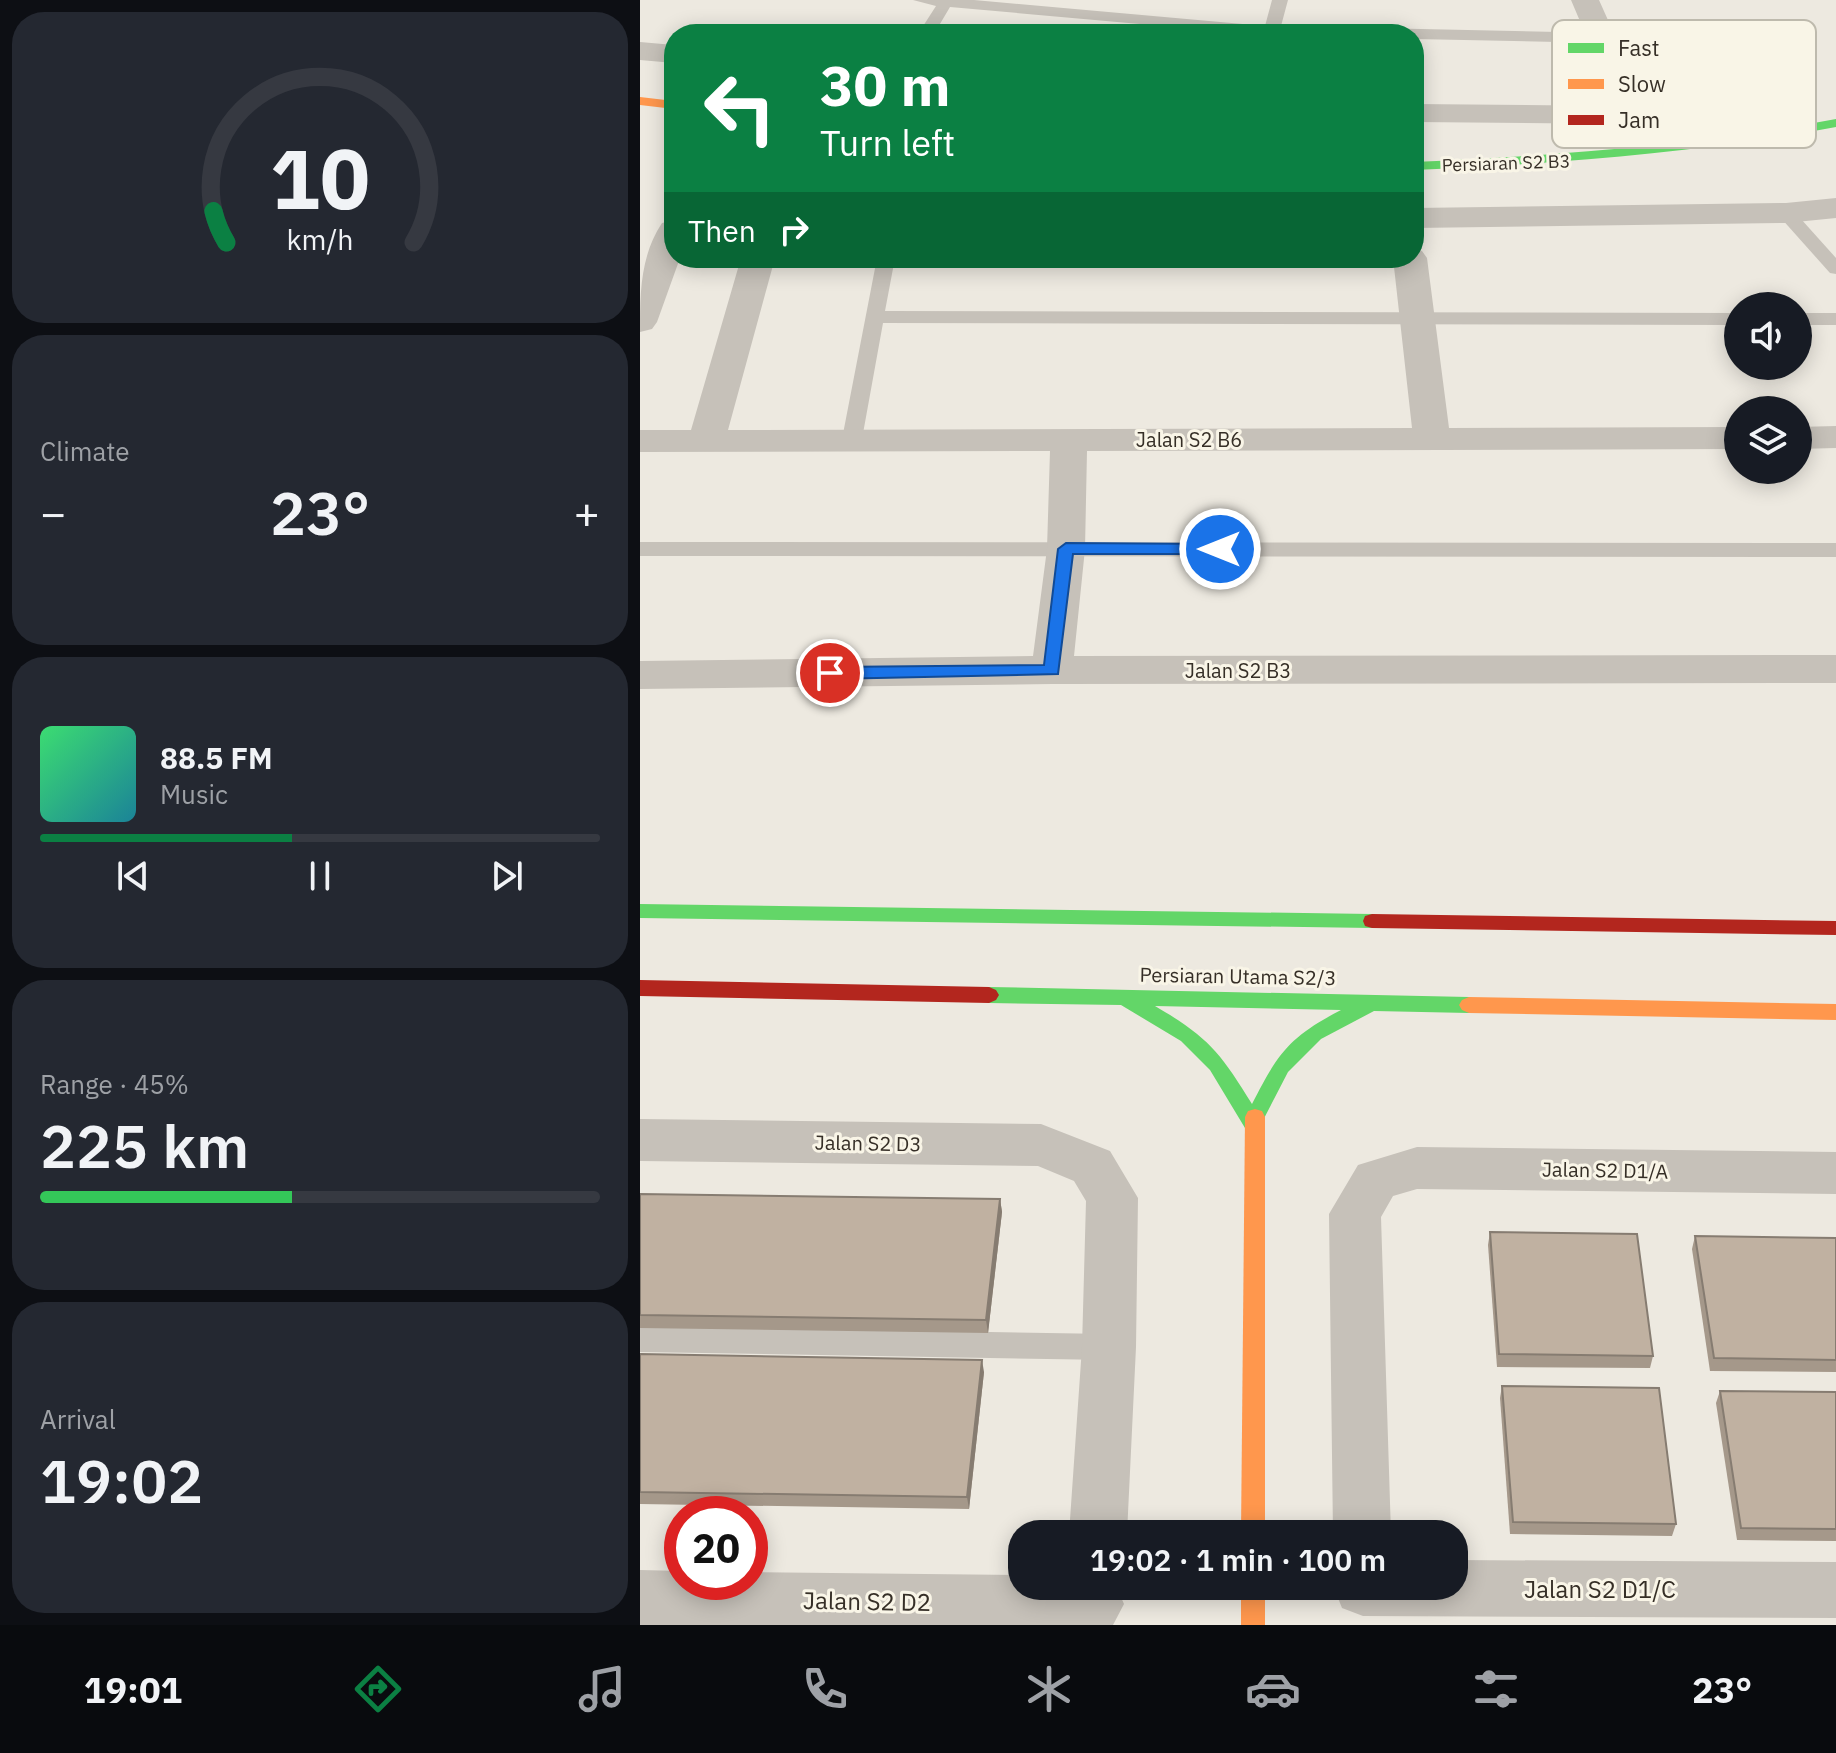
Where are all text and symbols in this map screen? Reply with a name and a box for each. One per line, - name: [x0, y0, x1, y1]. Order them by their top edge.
- legend: [1552, 20, 1816, 148]
- text: Fast: [1618, 33, 1659, 62]
- text: 30 m: [820, 49, 950, 121]
- icon: left: [688, 56, 792, 160]
- text: Slow: [1618, 69, 1666, 98]
- text: Jam: [1618, 105, 1660, 134]
- text: Turn left: [820, 119, 955, 166]
- text: 10: [270, 124, 370, 232]
- street label: Persiaran S2 B3: [1441, 149, 1571, 177]
- icon: right: [772, 208, 816, 252]
- text: Then: [688, 211, 756, 250]
- text: km/h: [286, 221, 354, 258]
- map controls: [1724, 292, 1812, 484]
- button: sound: [1724, 292, 1812, 380]
- button: layers: [1724, 396, 1812, 484]
- street label: Jalan S2 B6: [1136, 426, 1242, 453]
- text: Climate: [40, 434, 130, 468]
- text: 23°: [270, 473, 370, 552]
- text: −: [40, 484, 66, 541]
- text: +: [574, 484, 600, 541]
- position arrow: [1178, 507, 1262, 591]
- pin: [796, 639, 864, 707]
- icon: arrive: [808, 651, 852, 695]
- street label: Jalan S2 B3: [1185, 657, 1291, 684]
- text: 88.5 FM: [160, 738, 273, 777]
- text: Music: [160, 777, 228, 811]
- icon: previous: [111, 854, 155, 898]
- icon: pause: [298, 854, 342, 898]
- icon: next: [485, 854, 529, 898]
- street label: Persiaran Utama S2/3: [1139, 961, 1337, 991]
- text: Range · 45%: [40, 1067, 189, 1101]
- text: 225 km: [40, 1106, 249, 1185]
- street label: Jalan S2 D3: [814, 1129, 922, 1157]
- street label: Jalan S2 D1/A: [1542, 1155, 1669, 1185]
- text: Arrival: [40, 1402, 116, 1436]
- text: 19:02: [40, 1441, 203, 1520]
- speed limit sign: 20: [664, 1496, 768, 1600]
- text: 19:02 · 1 min · 100 m: [1090, 1540, 1386, 1579]
- street label: Jalan S2 D1/C: [1524, 1573, 1676, 1605]
- street label: Jalan S2 D2: [803, 1584, 931, 1618]
- icon: directions: [350, 1661, 406, 1717]
- icon: music: [574, 1661, 630, 1717]
- icon: phone: [797, 1661, 853, 1717]
- icon: climate: [1021, 1661, 1077, 1717]
- icon: car: [1245, 1661, 1301, 1717]
- icon: filters: [1468, 1661, 1524, 1717]
- text: 19:01: [84, 1666, 182, 1713]
- text: 23°: [1692, 1666, 1752, 1713]

